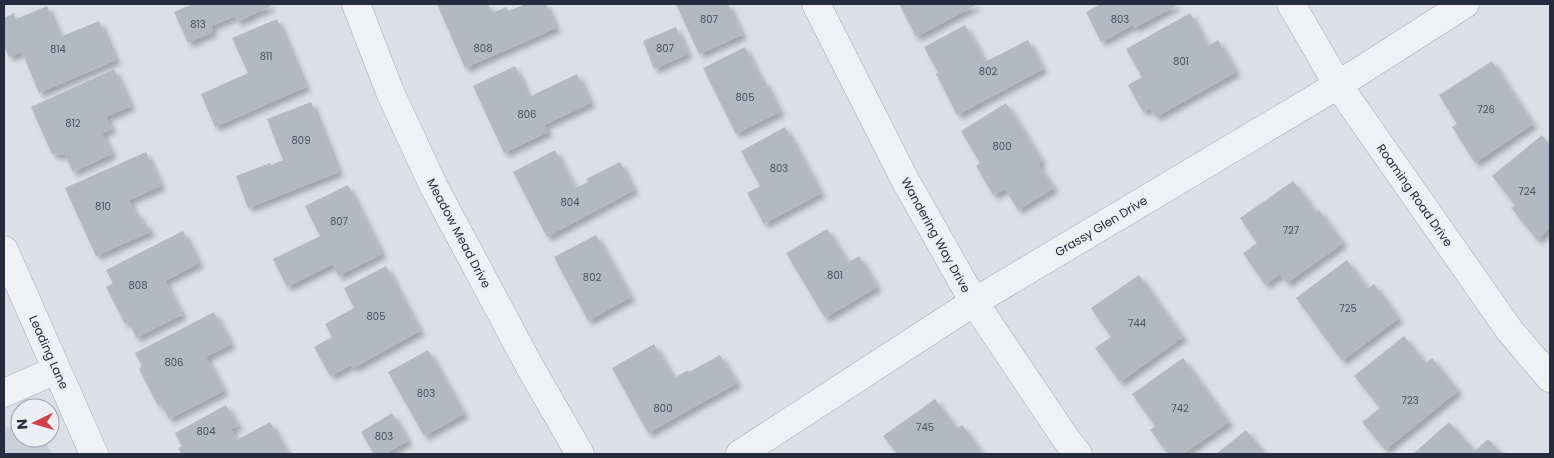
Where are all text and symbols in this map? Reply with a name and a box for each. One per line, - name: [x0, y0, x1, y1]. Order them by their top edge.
- house number: 807: [700, 12, 719, 27]
- house number: 803: [1111, 12, 1129, 27]
- house number: 813: [190, 17, 206, 32]
- house number: 808: [474, 41, 492, 56]
- house number: 807: [656, 41, 675, 56]
- house number: 814: [50, 42, 66, 57]
- house number: 811: [260, 49, 272, 64]
- house number: 801: [1173, 54, 1189, 69]
- house number: 802: [979, 64, 997, 79]
- house number: 805: [736, 90, 754, 105]
- house number: 726: [1477, 102, 1495, 117]
- house number: 806: [518, 107, 536, 122]
- house number: 812: [65, 116, 81, 131]
- house number: 809: [292, 133, 310, 148]
- house number: 800: [993, 139, 1011, 154]
- street label: Roaming Road Drive: [1373, 140, 1457, 250]
- house number: 803: [770, 161, 788, 176]
- street label: Wandering Way Drive: [897, 174, 975, 296]
- street label: Meadow Mead Drive: [423, 175, 495, 291]
- house number: 724: [1518, 184, 1536, 199]
- street label: Grassy Glen Drive: [1052, 192, 1150, 260]
- house number: 804: [561, 195, 579, 210]
- house number: 810: [95, 199, 111, 214]
- house number: 807: [330, 214, 349, 229]
- house number: 727: [1283, 223, 1300, 238]
- house number: 801: [827, 268, 843, 283]
- house number: 802: [583, 270, 601, 285]
- house number: 808: [129, 278, 147, 293]
- house number: 725: [1339, 301, 1357, 316]
- house number: 805: [367, 309, 385, 324]
- street label: Leading Lane: [25, 312, 73, 392]
- house number: 744: [1128, 316, 1146, 331]
- house number: 806: [165, 355, 183, 370]
- house number: 803: [417, 386, 435, 401]
- house number: 723: [1401, 393, 1419, 408]
- north arrow: [10, 398, 60, 448]
- house number: 800: [654, 401, 672, 416]
- house number: 742: [1171, 401, 1189, 416]
- text: N: [12, 418, 32, 430]
- house number: 745: [916, 420, 934, 435]
- house number: 804: [197, 424, 215, 439]
- house number: 803: [375, 429, 393, 444]

